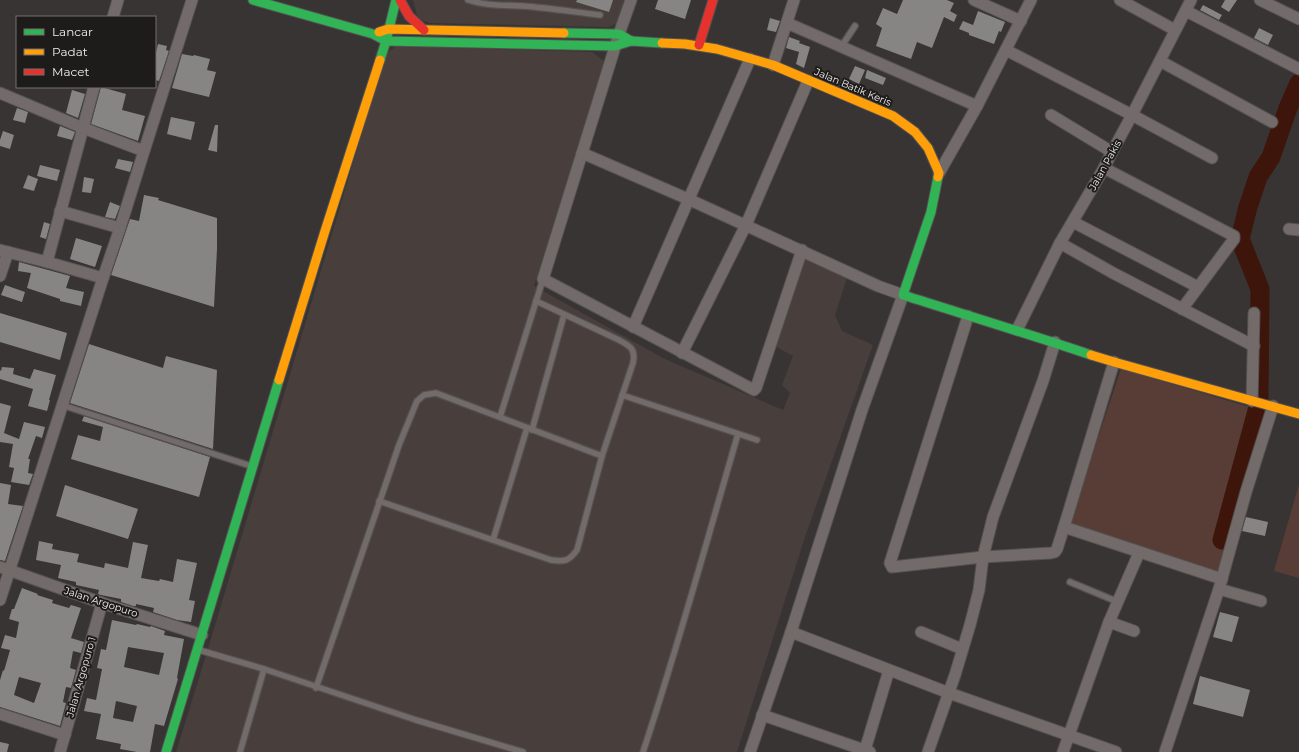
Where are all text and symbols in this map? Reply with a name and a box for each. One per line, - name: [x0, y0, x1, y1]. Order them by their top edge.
- legend: [16, 16, 156, 88]
- text: Lancar: [52, 24, 93, 39]
- text: Padat: [52, 44, 88, 59]
- text: Macet: [52, 64, 89, 79]
- street label: Jalan Batik Keris: [812, 65, 893, 109]
- street label: Jalan Pakis: [1085, 138, 1124, 193]
- street label: Jalan Argopuro: [62, 584, 139, 620]
- street label: Jalan Argopuro 1: [63, 635, 99, 720]

